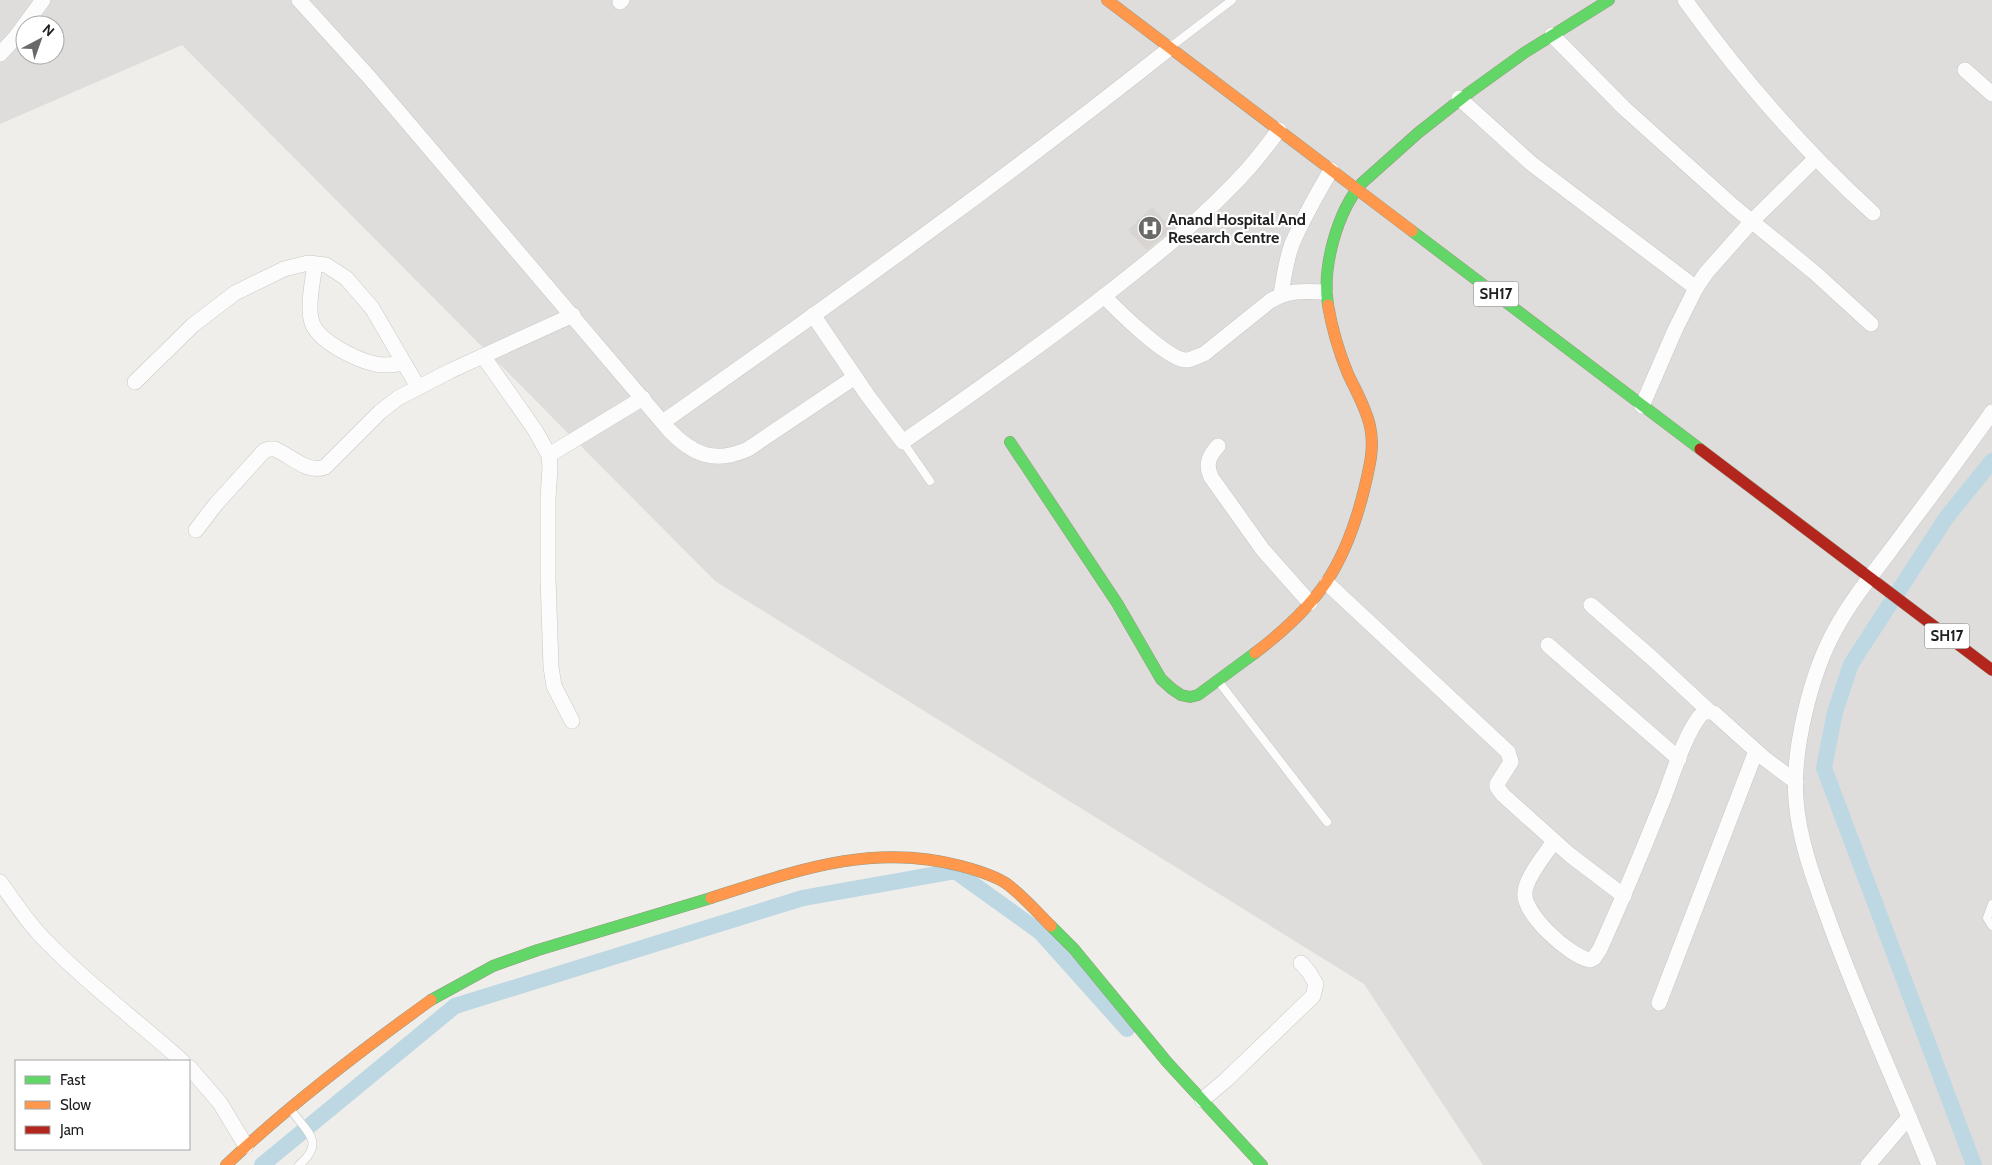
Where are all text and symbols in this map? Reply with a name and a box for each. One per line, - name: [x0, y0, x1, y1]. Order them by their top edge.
- north arrow: [15, 15, 65, 65]
- text: N: [39, 20, 58, 40]
- place label: Anand Hospital And Research Centre: [1168, 210, 1306, 247]
- hospital icon: Anand Hospital And Research Centre: [1137, 215, 1163, 241]
- road number: SH17: [1474, 282, 1518, 306]
- road number: SH17: [1924, 624, 1970, 648]
- legend: [15, 1060, 190, 1150]
- text: Fast: [60, 1071, 85, 1089]
- text: Slow: [60, 1096, 91, 1114]
- text: Jam: [59, 1121, 84, 1139]

